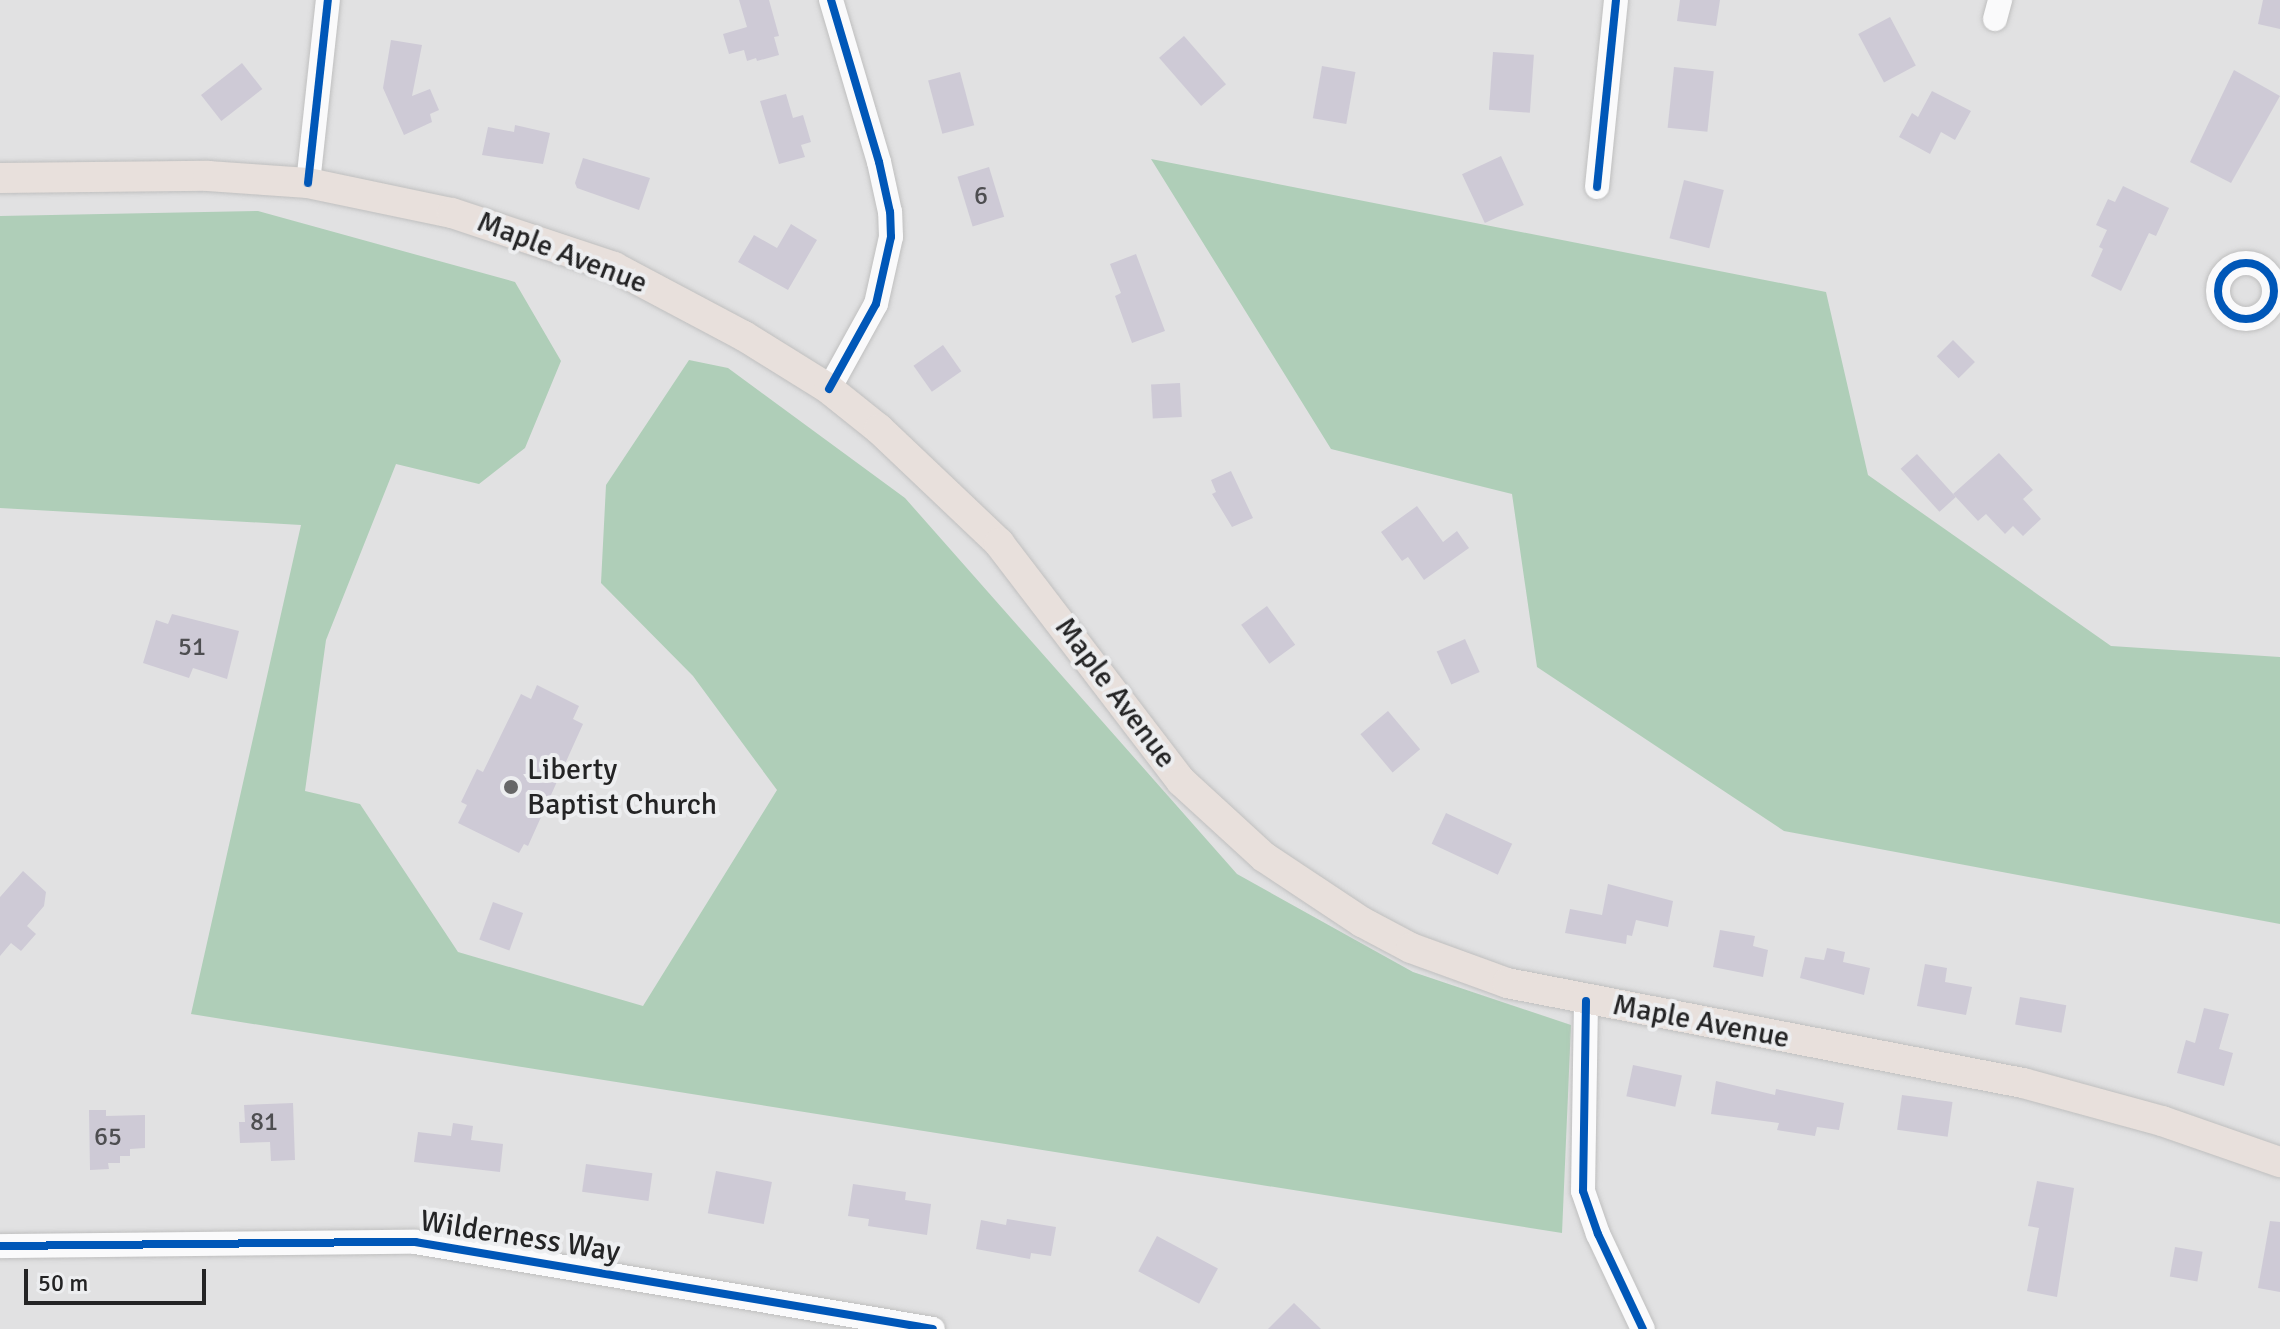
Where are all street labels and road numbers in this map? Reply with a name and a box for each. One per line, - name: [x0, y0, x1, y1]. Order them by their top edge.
- street label: Maple Avenue: [472, 204, 652, 302]
- street label: Maple Avenue: [1047, 611, 1183, 775]
- street label: Maple Avenue: [1610, 987, 1792, 1057]
- street label: Wilderness Way: [418, 1203, 622, 1271]

